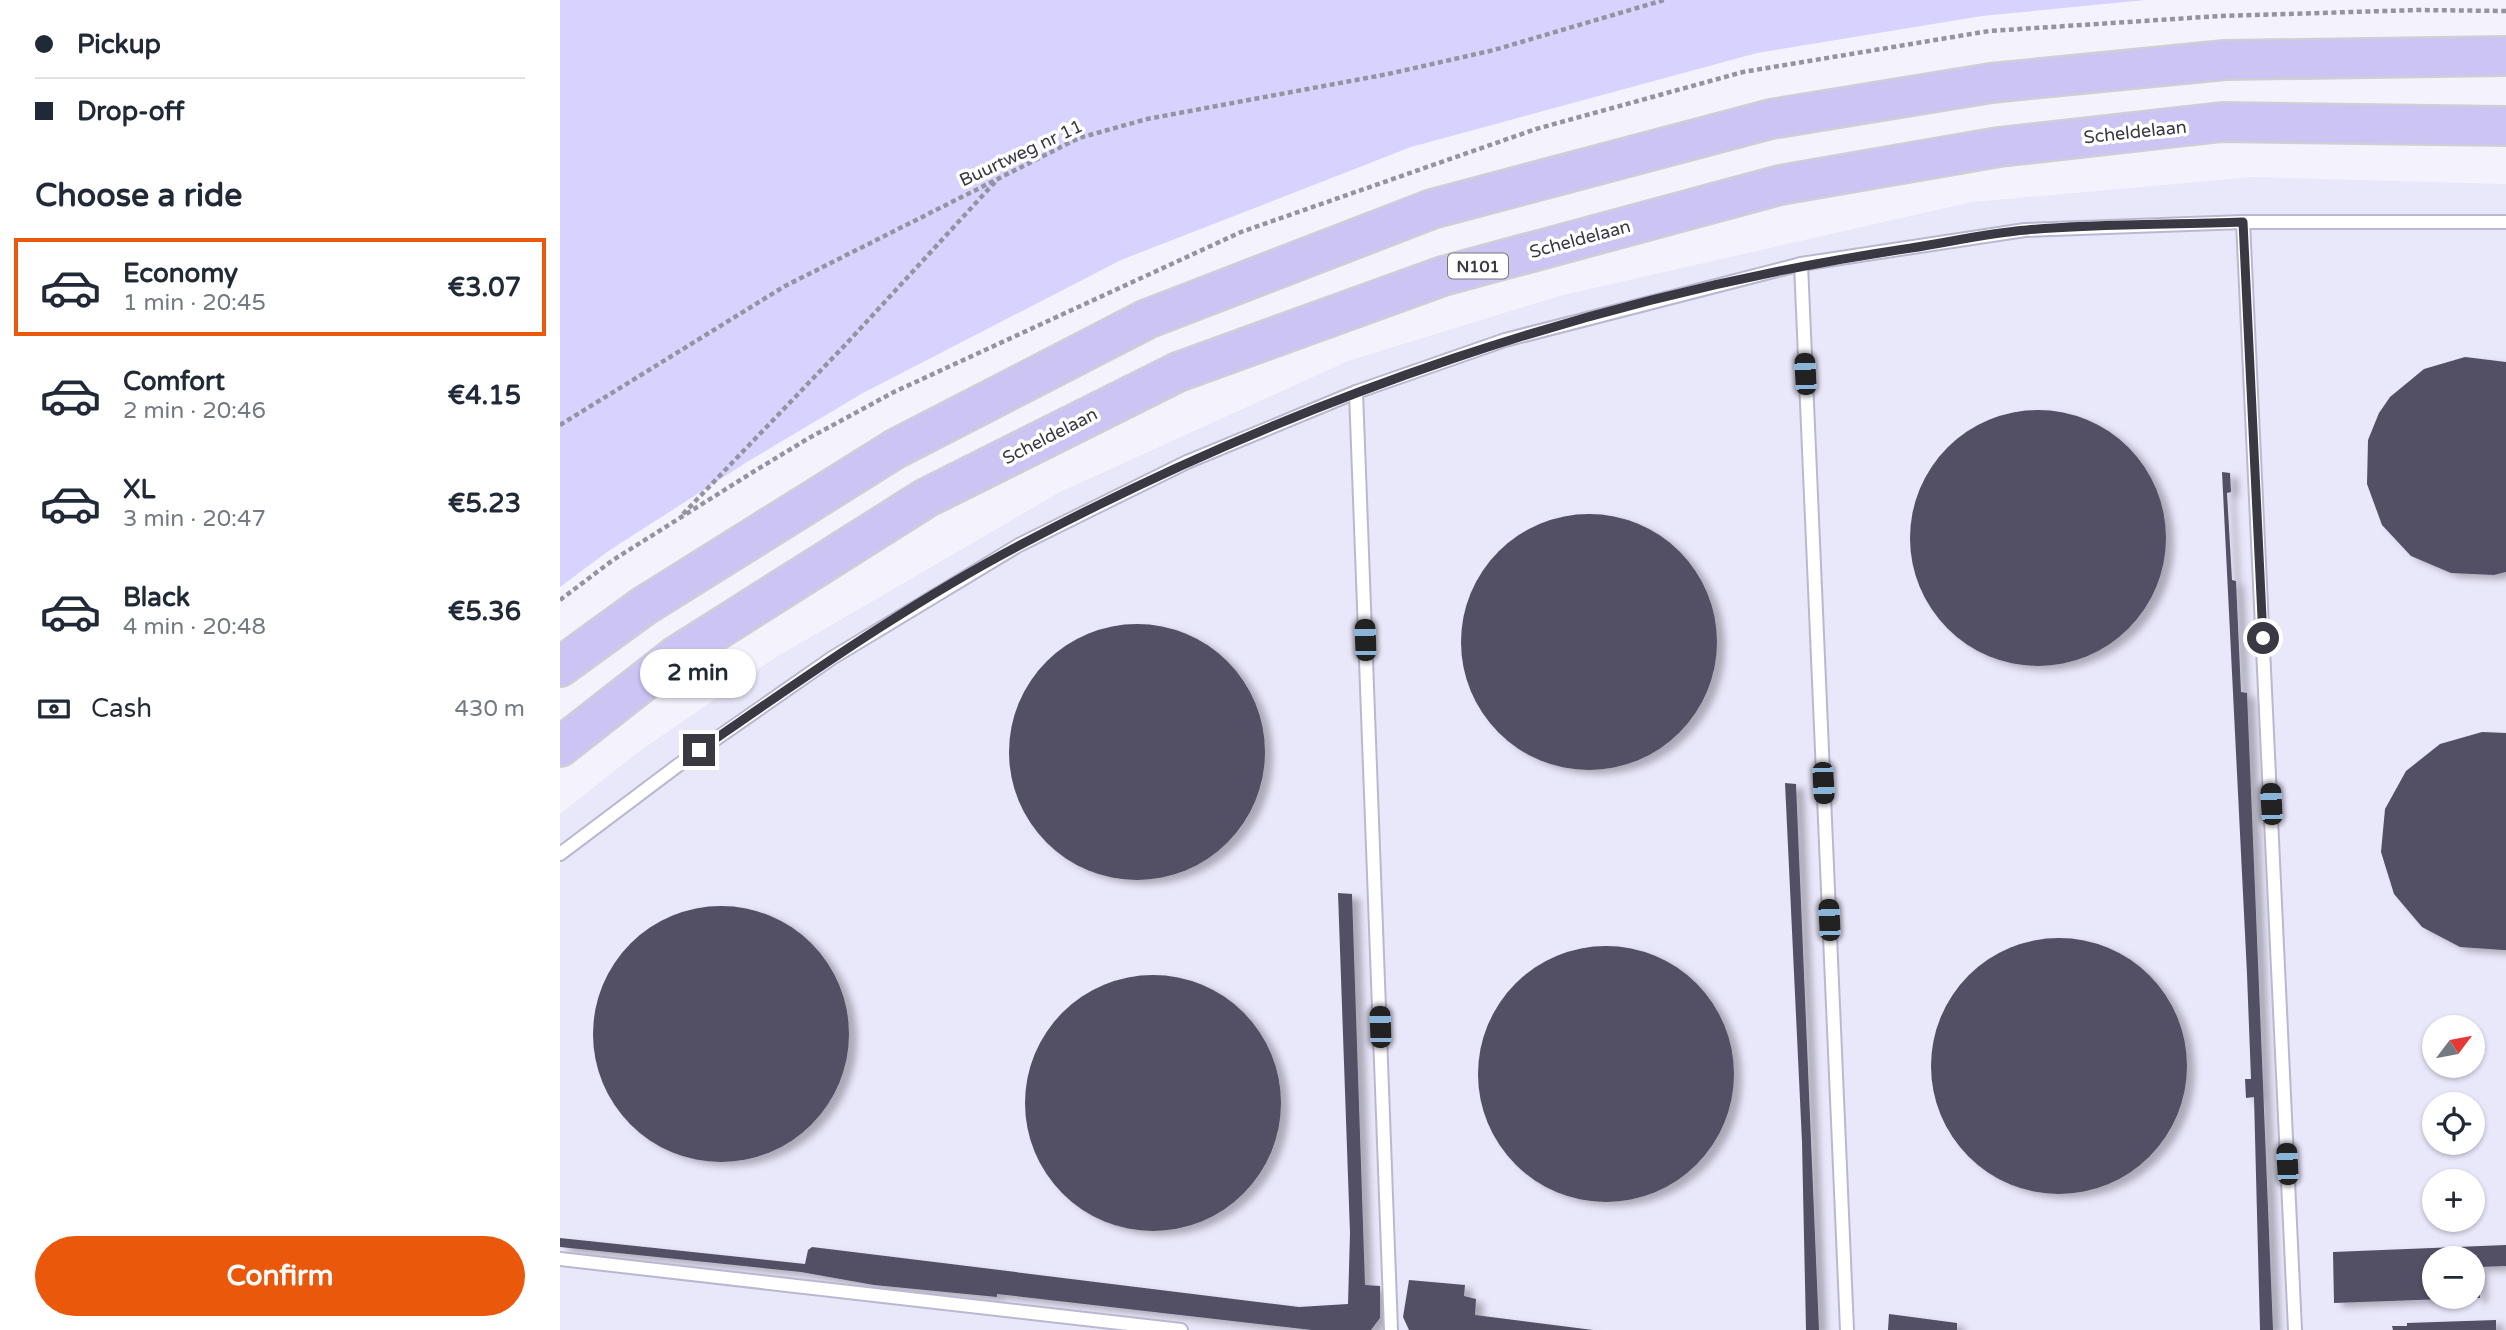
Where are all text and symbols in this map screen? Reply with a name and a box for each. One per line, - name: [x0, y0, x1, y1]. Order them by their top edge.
- text: Pickup: [77, 29, 161, 60]
- text: Drop-off: [77, 96, 184, 127]
- street label: Buurtweg nr 11: [956, 115, 1086, 191]
- street label: Scheldelaan: [2082, 116, 2188, 148]
- text: Choose a ride: [35, 177, 242, 215]
- street label: Scheldelaan: [1527, 215, 1633, 263]
- road number: N101: [1448, 254, 1508, 278]
- icon: car: [39, 256, 102, 319]
- text: Economy: [123, 258, 238, 289]
- text: €3.07: [448, 272, 521, 303]
- text: 1 min · 20:45: [123, 289, 266, 317]
- car: [1794, 352, 1817, 396]
- icon: car: [39, 364, 102, 427]
- text: Comfort: [123, 366, 225, 397]
- text: €4.15: [448, 380, 521, 411]
- text: 2 min · 20:46: [123, 397, 266, 425]
- street label: Scheldelaan: [999, 403, 1101, 469]
- icon: car: [39, 472, 102, 535]
- text: XL: [123, 474, 155, 505]
- text: €5.23: [448, 488, 521, 519]
- text: 3 min · 20:47: [123, 505, 266, 533]
- icon: car: [39, 580, 102, 643]
- text: Black: [123, 582, 190, 613]
- text: €5.36: [448, 596, 521, 627]
- text: 4 min · 20:48: [123, 613, 266, 641]
- car: [1354, 619, 1377, 661]
- route start: [2247, 622, 2279, 654]
- callout: 2 min: [641, 648, 757, 698]
- text: 2 min: [667, 659, 729, 687]
- icon: cash: [35, 690, 73, 728]
- text: Cash: [91, 693, 152, 724]
- text: 430 m: [455, 695, 525, 723]
- route end: [683, 734, 715, 766]
- car: [1812, 761, 1835, 805]
- car: [2260, 782, 2283, 826]
- car: [1818, 898, 1841, 942]
- car: [1369, 1006, 1392, 1048]
- north arrow: [2422, 1015, 2485, 1078]
- map controls: [2422, 1015, 2485, 1309]
- button: locate: [2422, 1092, 2485, 1155]
- car: [2276, 1142, 2299, 1186]
- button: +: [2422, 1169, 2485, 1232]
- button: Confirm: [35, 1236, 525, 1316]
- button: −: [2422, 1246, 2485, 1309]

